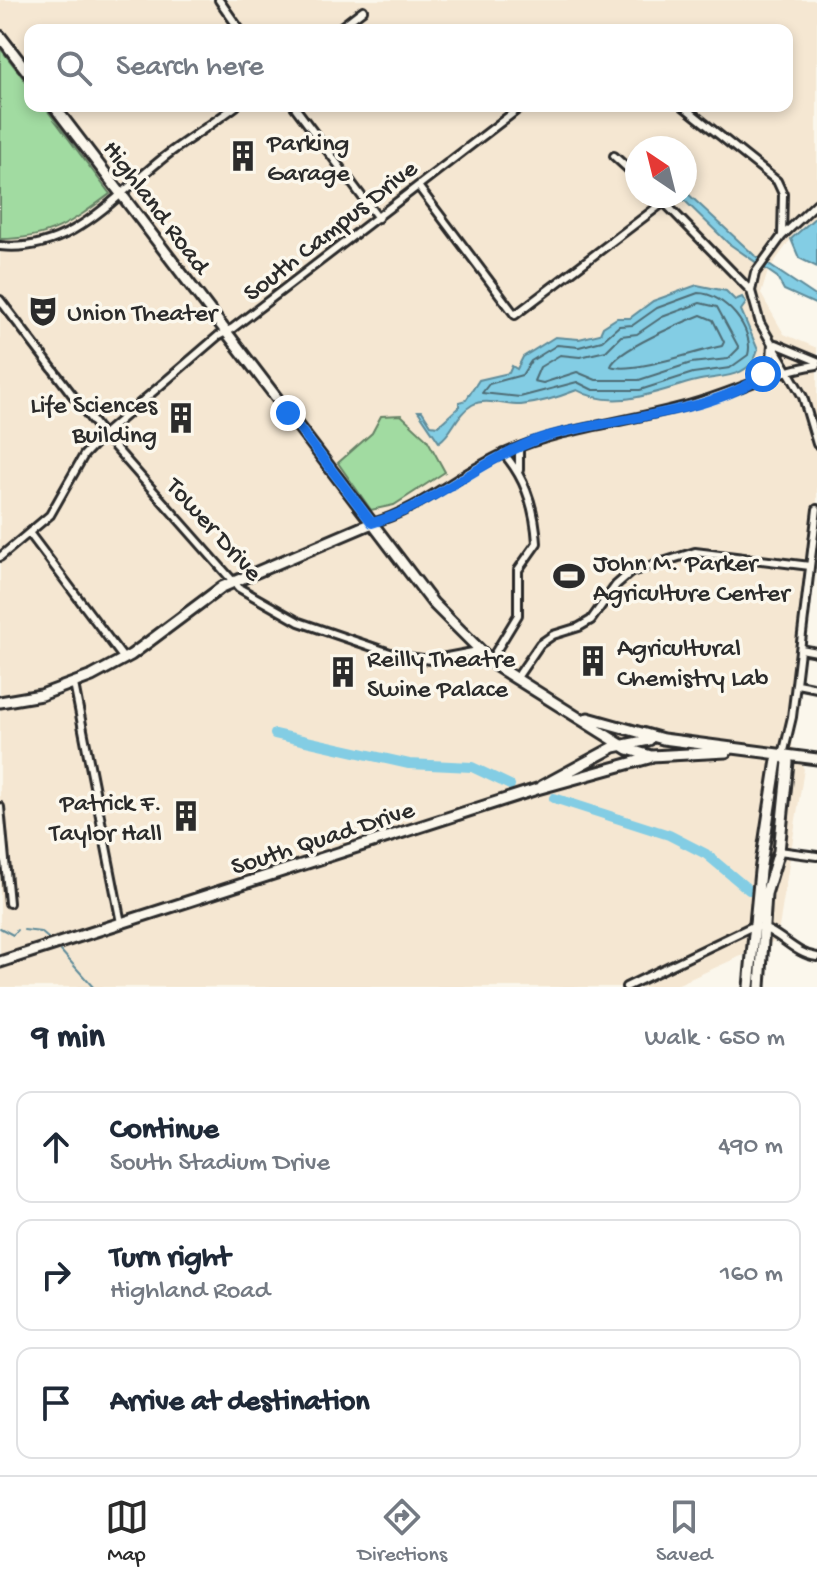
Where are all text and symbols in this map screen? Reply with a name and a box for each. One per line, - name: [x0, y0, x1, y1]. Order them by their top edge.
- search box: [24, 24, 793, 112]
- icon: search: [52, 46, 96, 90]
- text: Search here: [116, 51, 264, 86]
- place label: Parking Garage: [266, 130, 350, 191]
- street label: Highland Road: [94, 136, 216, 283]
- north arrow: [625, 136, 697, 208]
- building icon: Parking Garage: [226, 139, 260, 173]
- street label: South Campus Drive: [238, 154, 426, 310]
- theatre icon: Union Theater: [26, 294, 60, 328]
- place label: Union Theater: [67, 300, 220, 331]
- route start: [745, 356, 781, 392]
- place label: Life Sciences Building: [30, 392, 158, 453]
- route end: [270, 395, 306, 431]
- building icon: Life Sciences Building: [164, 401, 198, 435]
- street label: Tower Drive: [157, 471, 268, 590]
- place label: John M. Parker Agriculture Center: [593, 550, 792, 611]
- sports icon: John M. Parker Agriculture Center: [552, 559, 586, 593]
- place label: Agricultural Chemistry Lab: [617, 635, 769, 696]
- building icon: Agricultural Chemistry Lab: [576, 644, 610, 678]
- place label: Reilly Theatre Swine Palace: [367, 646, 516, 707]
- building icon: Reilly Theatre Swine Palace: [326, 655, 360, 689]
- place label: Patrick F. Taylor Hall: [47, 790, 162, 851]
- street label: South Quad Drive: [228, 796, 419, 884]
- building icon: Patrick F. Taylor Hall: [169, 799, 203, 833]
- text: 9 min: [32, 1019, 105, 1059]
- text: Walk · 650 m: [644, 1024, 785, 1055]
- text: Continue: [110, 1114, 219, 1149]
- icon: ahead: [34, 1125, 78, 1169]
- text: 490 m: [718, 1132, 783, 1163]
- text: South Stadium Drive: [110, 1149, 330, 1180]
- text: Turn right: [110, 1242, 230, 1277]
- icon: right: [34, 1253, 78, 1297]
- text: 160 m: [720, 1260, 783, 1291]
- text: Highland Road: [110, 1277, 270, 1308]
- icon: arrive: [34, 1381, 78, 1425]
- text: Arrive at destination: [110, 1386, 370, 1421]
- tab: Map: [105, 1495, 149, 1569]
- tab: Directions: [358, 1495, 447, 1569]
- tab: Saved: [656, 1495, 712, 1569]

